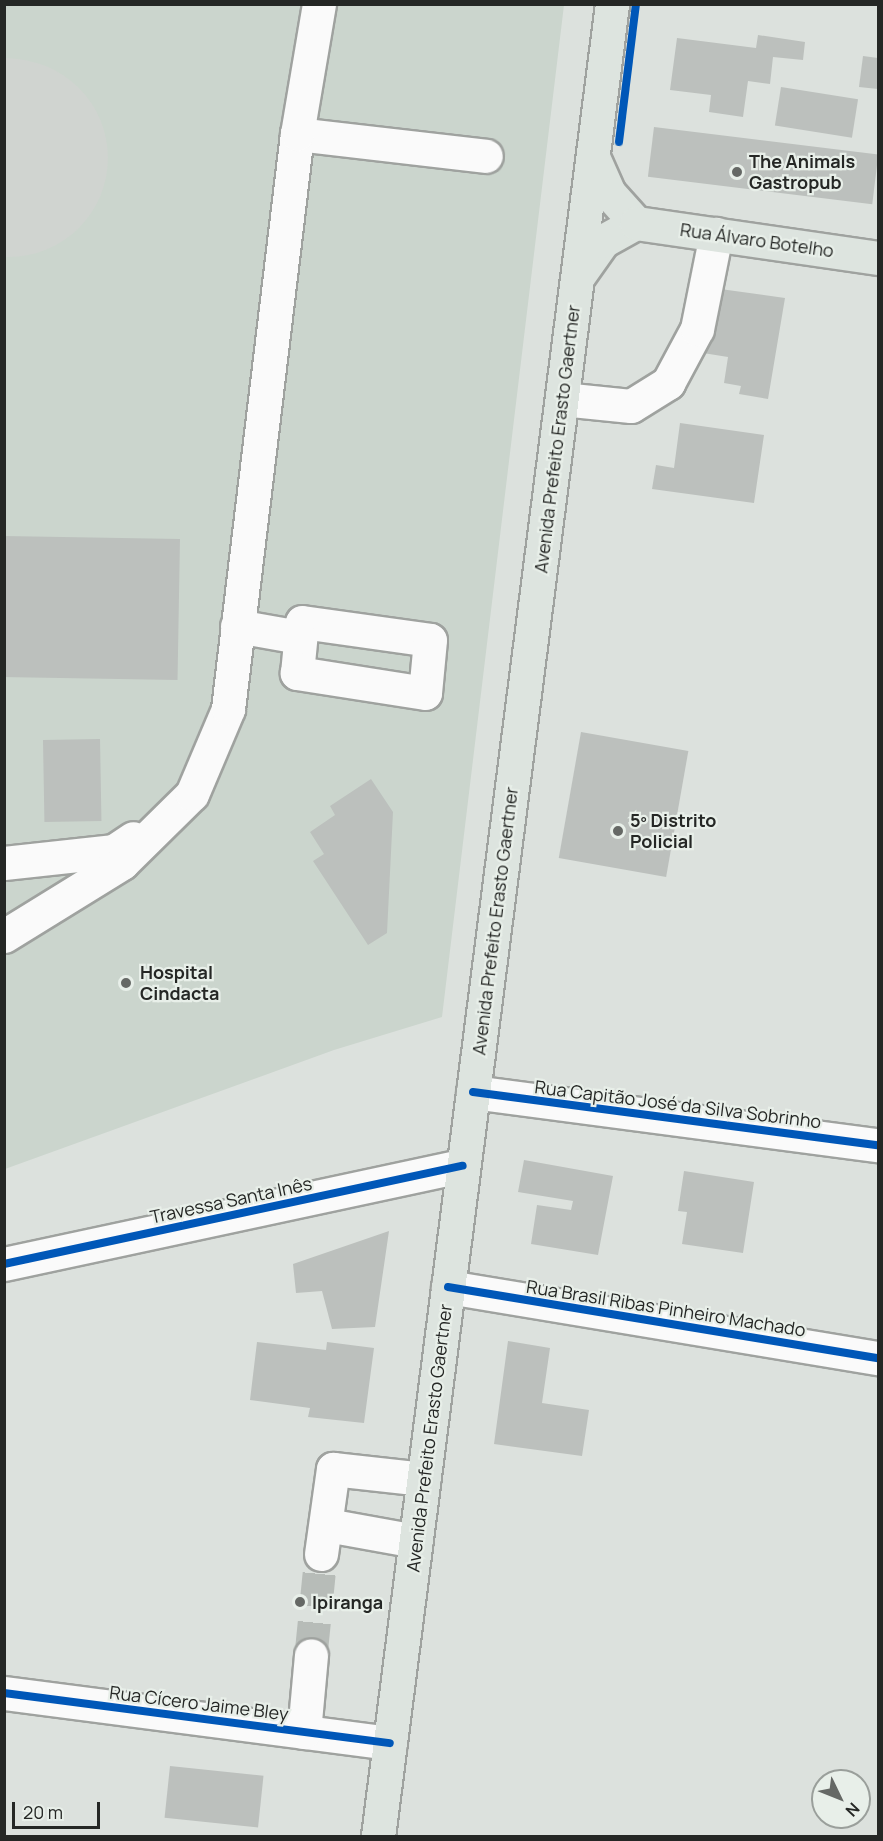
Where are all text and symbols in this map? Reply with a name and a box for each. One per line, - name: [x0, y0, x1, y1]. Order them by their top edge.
- place label: The Animals Gastropub: [749, 151, 855, 194]
- marker: The Animals Gastropub: [730, 165, 744, 179]
- street label: Rua Álvaro Botelho: [679, 219, 835, 261]
- street label: Avenida Prefeito Erasto Gaertner: [530, 304, 584, 574]
- street label: Avenida Prefeito Erasto Gaertner: [468, 786, 522, 1056]
- place label: 5º Distrito Policial: [630, 810, 716, 852]
- marker: 5º Distrito Policial: [611, 824, 625, 838]
- place label: Hospital Cindacta: [140, 962, 219, 1004]
- marker: Hospital Cindacta: [117, 974, 135, 992]
- street label: Rua Capitão José da Silva Sobrinho: [534, 1076, 822, 1132]
- street label: Travessa Santa Inês: [148, 1172, 314, 1228]
- street label: Rua Brasil Ribas Pinheiro Machado: [525, 1275, 807, 1341]
- street label: Avenida Prefeito Erasto Gaertner: [402, 1303, 456, 1573]
- place label: Ipiranga: [312, 1591, 383, 1613]
- marker: Ipiranga: [293, 1595, 307, 1609]
- street label: Rua Cícero Jaime Bley: [108, 1681, 290, 1725]
- north arrow: [811, 1769, 871, 1829]
- scale bar: [15, 1790, 104, 1828]
- text: N: [841, 1798, 865, 1822]
- text: 20 m: [23, 1800, 63, 1824]

